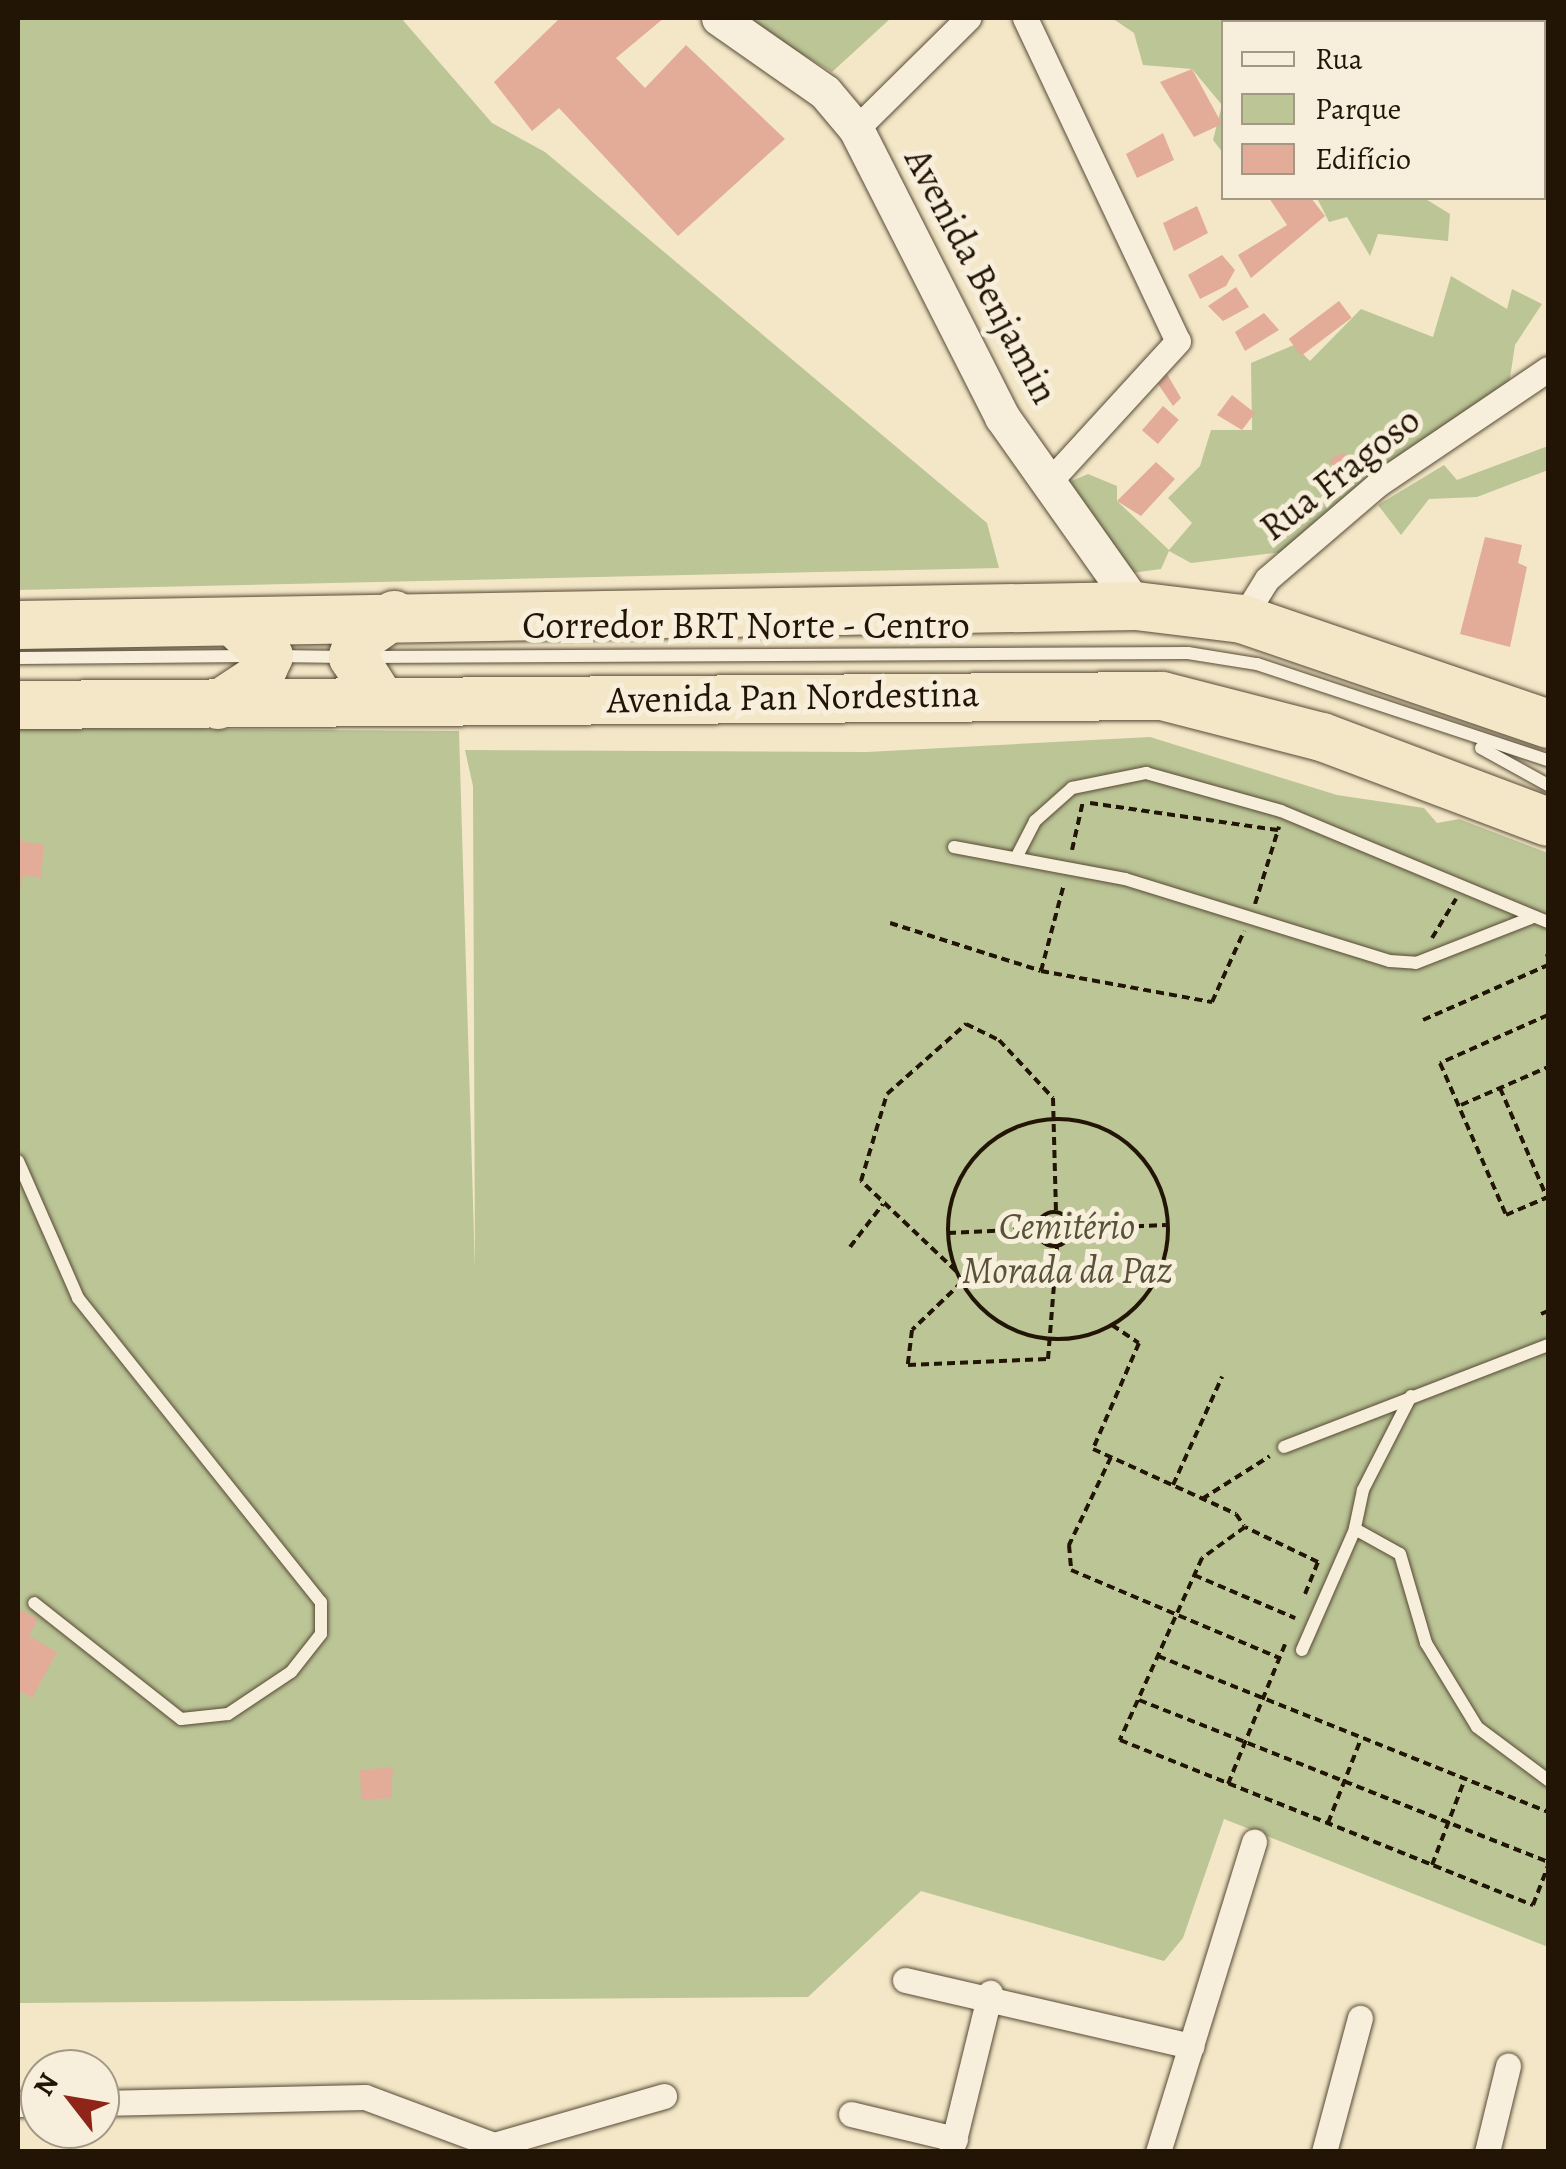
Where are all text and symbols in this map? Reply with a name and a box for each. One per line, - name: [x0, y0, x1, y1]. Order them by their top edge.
- legend: [1221, 20, 1546, 200]
- text: Rua: [1315, 39, 1363, 79]
- text: Parque: [1315, 89, 1401, 129]
- text: Edifício: [1315, 139, 1411, 179]
- street label: Avenida Benjamin: [895, 141, 1067, 411]
- street label: Rua Fragoso: [1251, 397, 1429, 551]
- street label: Corredor BRT Norte - Centro: [522, 603, 970, 649]
- street label: Avenida Pan Nordestina: [606, 671, 980, 723]
- park label: Cemitério Morada da Paz: [962, 1204, 1172, 1294]
- north arrow: [20, 2049, 120, 2149]
- text: N: [24, 2066, 68, 2103]

